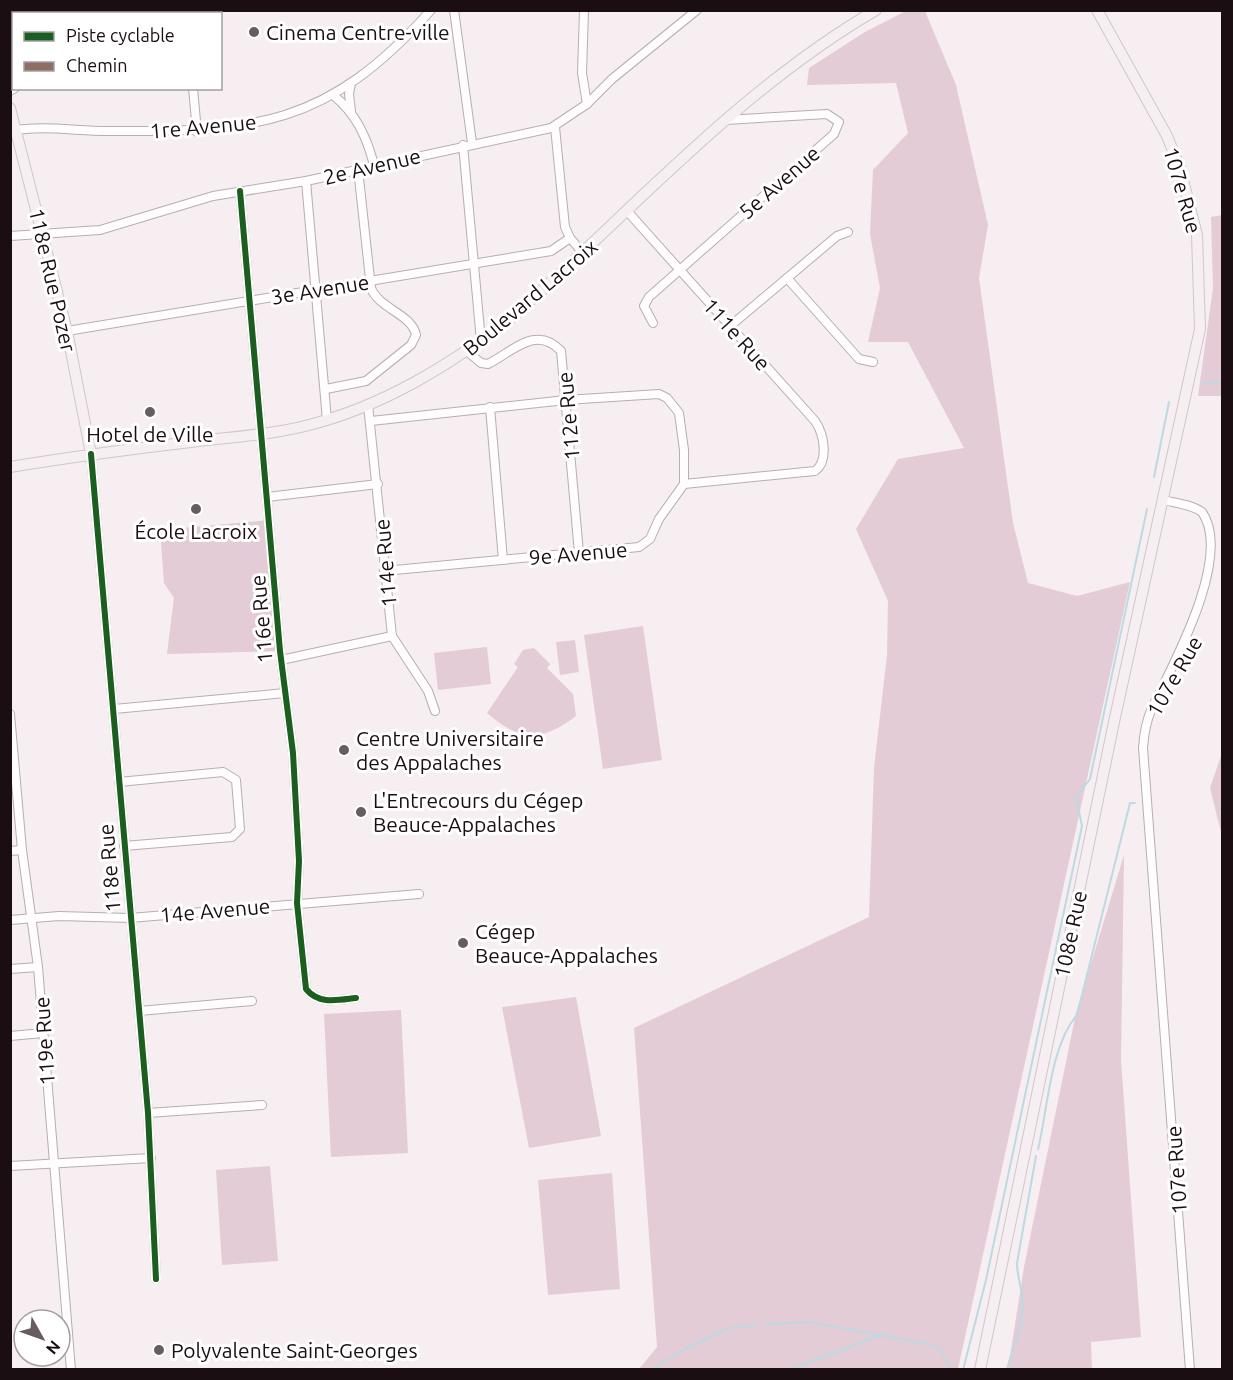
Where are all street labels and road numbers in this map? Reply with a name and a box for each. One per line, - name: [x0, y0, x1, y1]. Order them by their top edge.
- street label: 1re Avenue: [149, 109, 257, 143]
- street label: 5e Avenue: [734, 140, 824, 224]
- street label: 2e Avenue: [321, 143, 423, 189]
- street label: 107e Rue: [1159, 144, 1207, 236]
- street label: 118e Rue Pozer: [25, 206, 81, 354]
- street label: Boulevard Lacroix: [458, 234, 602, 360]
- street label: 3e Avenue: [269, 269, 371, 309]
- street label: 111e Rue: [698, 293, 776, 375]
- street label: 112e Rue: [552, 371, 584, 461]
- street label: 114e Rue: [369, 518, 401, 608]
- street label: 9e Avenue: [528, 537, 628, 569]
- street label: 116e Rue: [245, 574, 277, 664]
- street label: 107e Rue: [1141, 632, 1207, 720]
- street label: 118e Rue: [93, 823, 125, 913]
- street label: 108e Rue: [1049, 888, 1091, 980]
- street label: 14e Avenue: [159, 893, 271, 927]
- street label: 119e Rue: [29, 996, 59, 1086]
- street label: 107e Rue: [1161, 1125, 1191, 1215]

